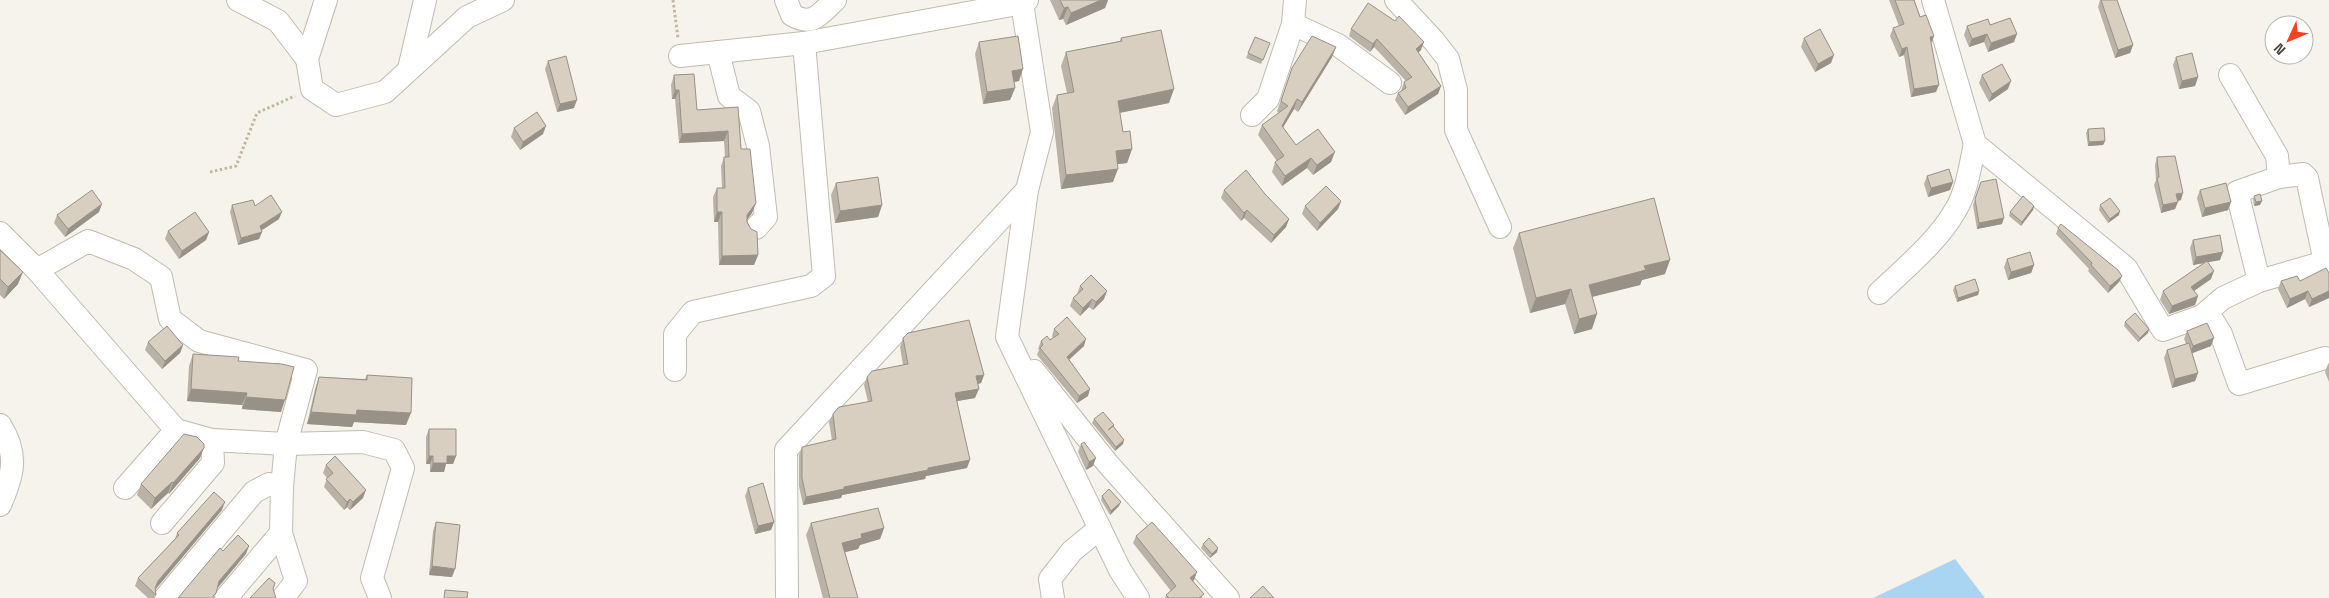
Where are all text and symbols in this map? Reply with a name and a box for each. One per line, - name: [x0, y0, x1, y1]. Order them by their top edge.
- north arrow: [2264, 15, 2314, 65]
- text: N: [2270, 39, 2289, 59]

